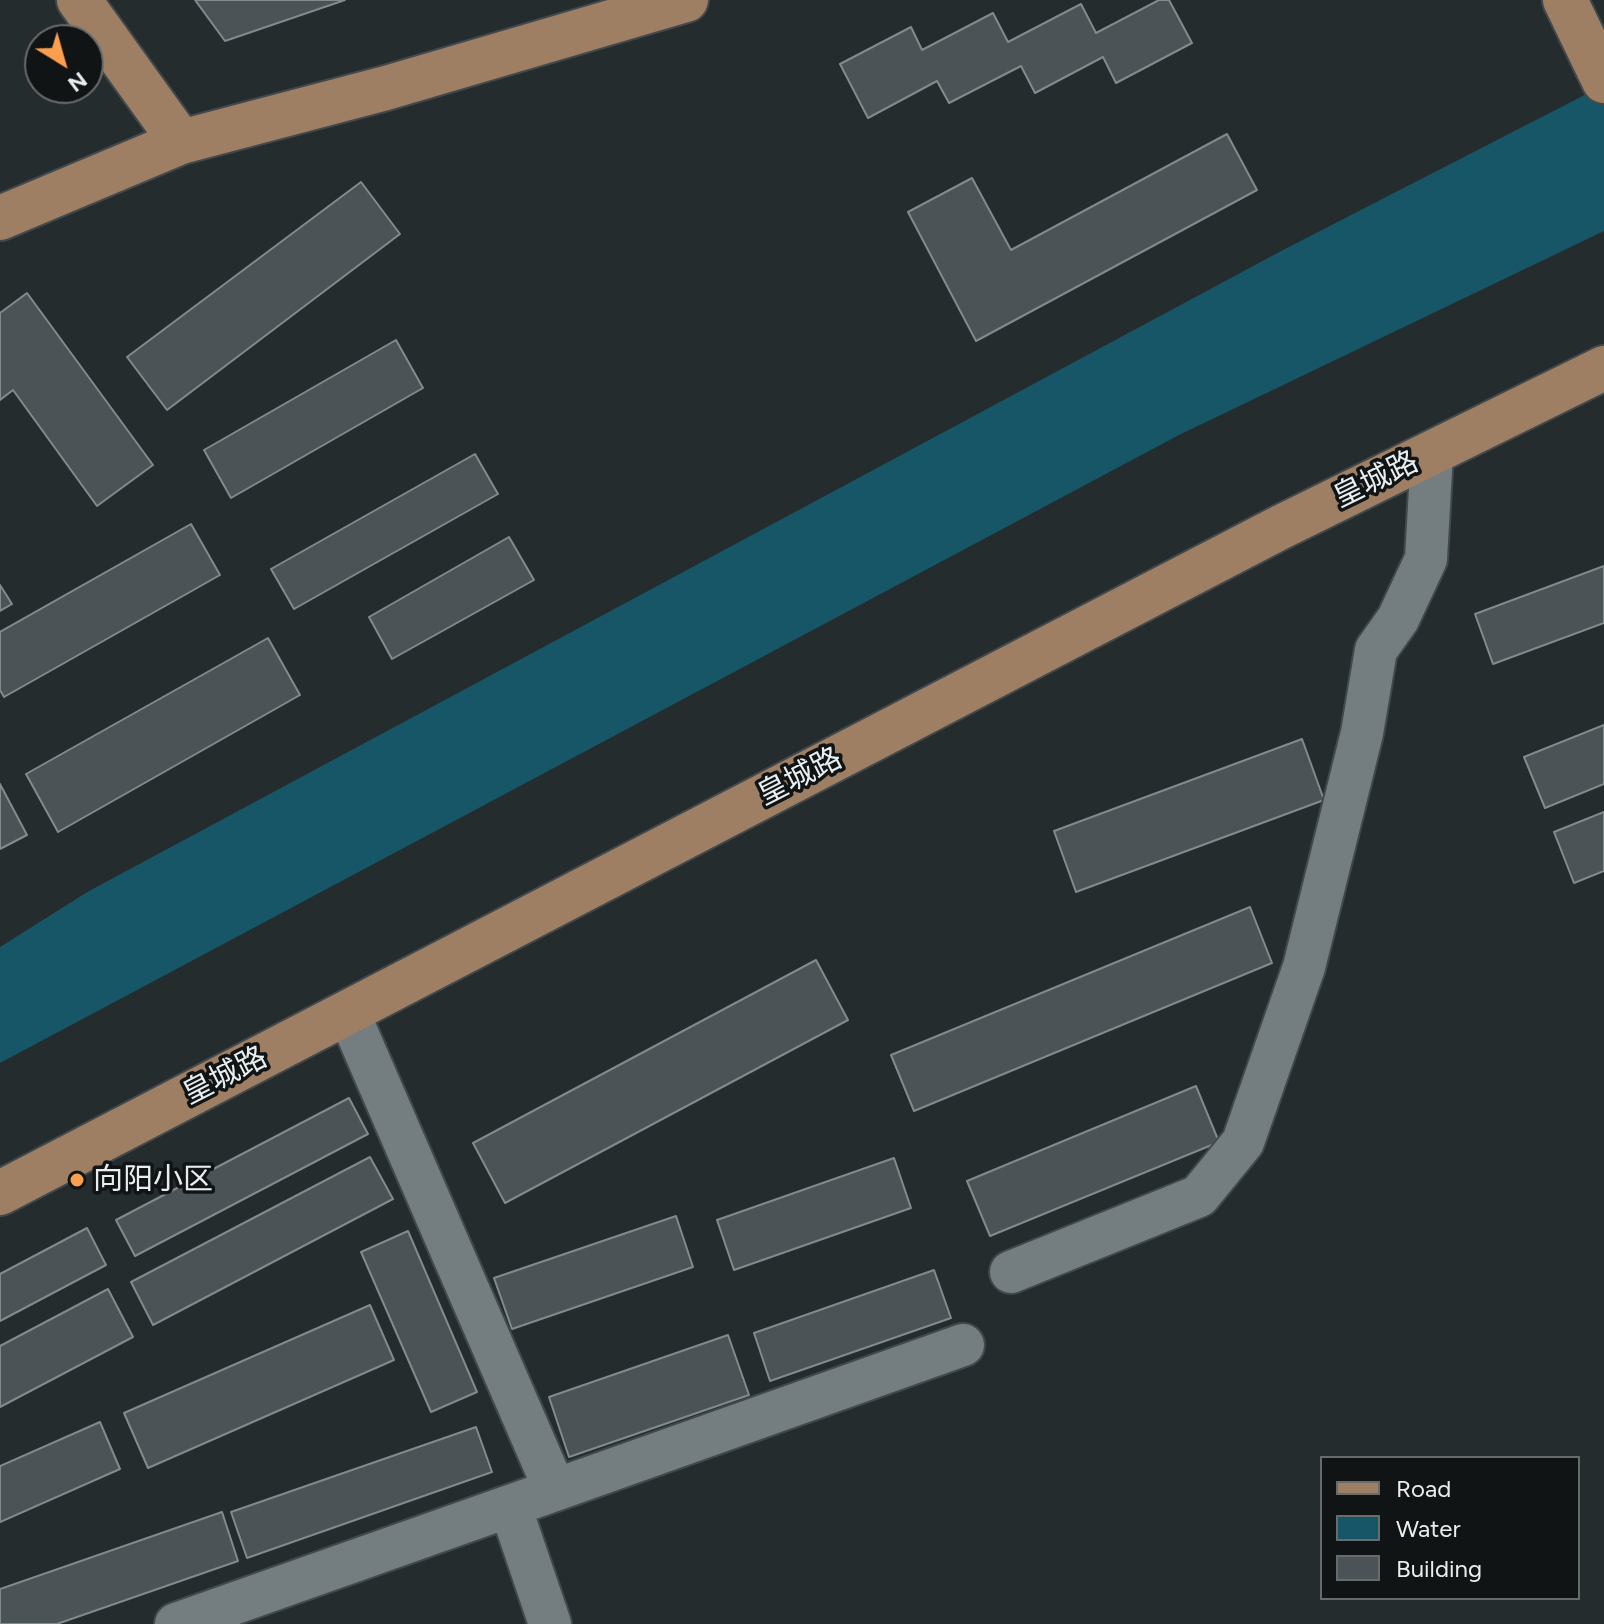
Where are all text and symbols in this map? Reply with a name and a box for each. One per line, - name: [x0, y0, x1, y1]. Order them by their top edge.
- north arrow: [24, 24, 104, 104]
- text: N: [63, 66, 92, 98]
- street label: 皇城路: [1328, 444, 1424, 516]
- street label: 皇城路: [752, 741, 848, 813]
- street label: 皇城路: [177, 1040, 273, 1112]
- place label: 向阳小区: [93, 1162, 213, 1198]
- marker: 向阳小区: [68, 1171, 86, 1189]
- legend: [1320, 1456, 1580, 1600]
- text: Road: [1396, 1474, 1451, 1503]
- text: Water: [1396, 1514, 1461, 1543]
- text: Building: [1396, 1554, 1482, 1583]

